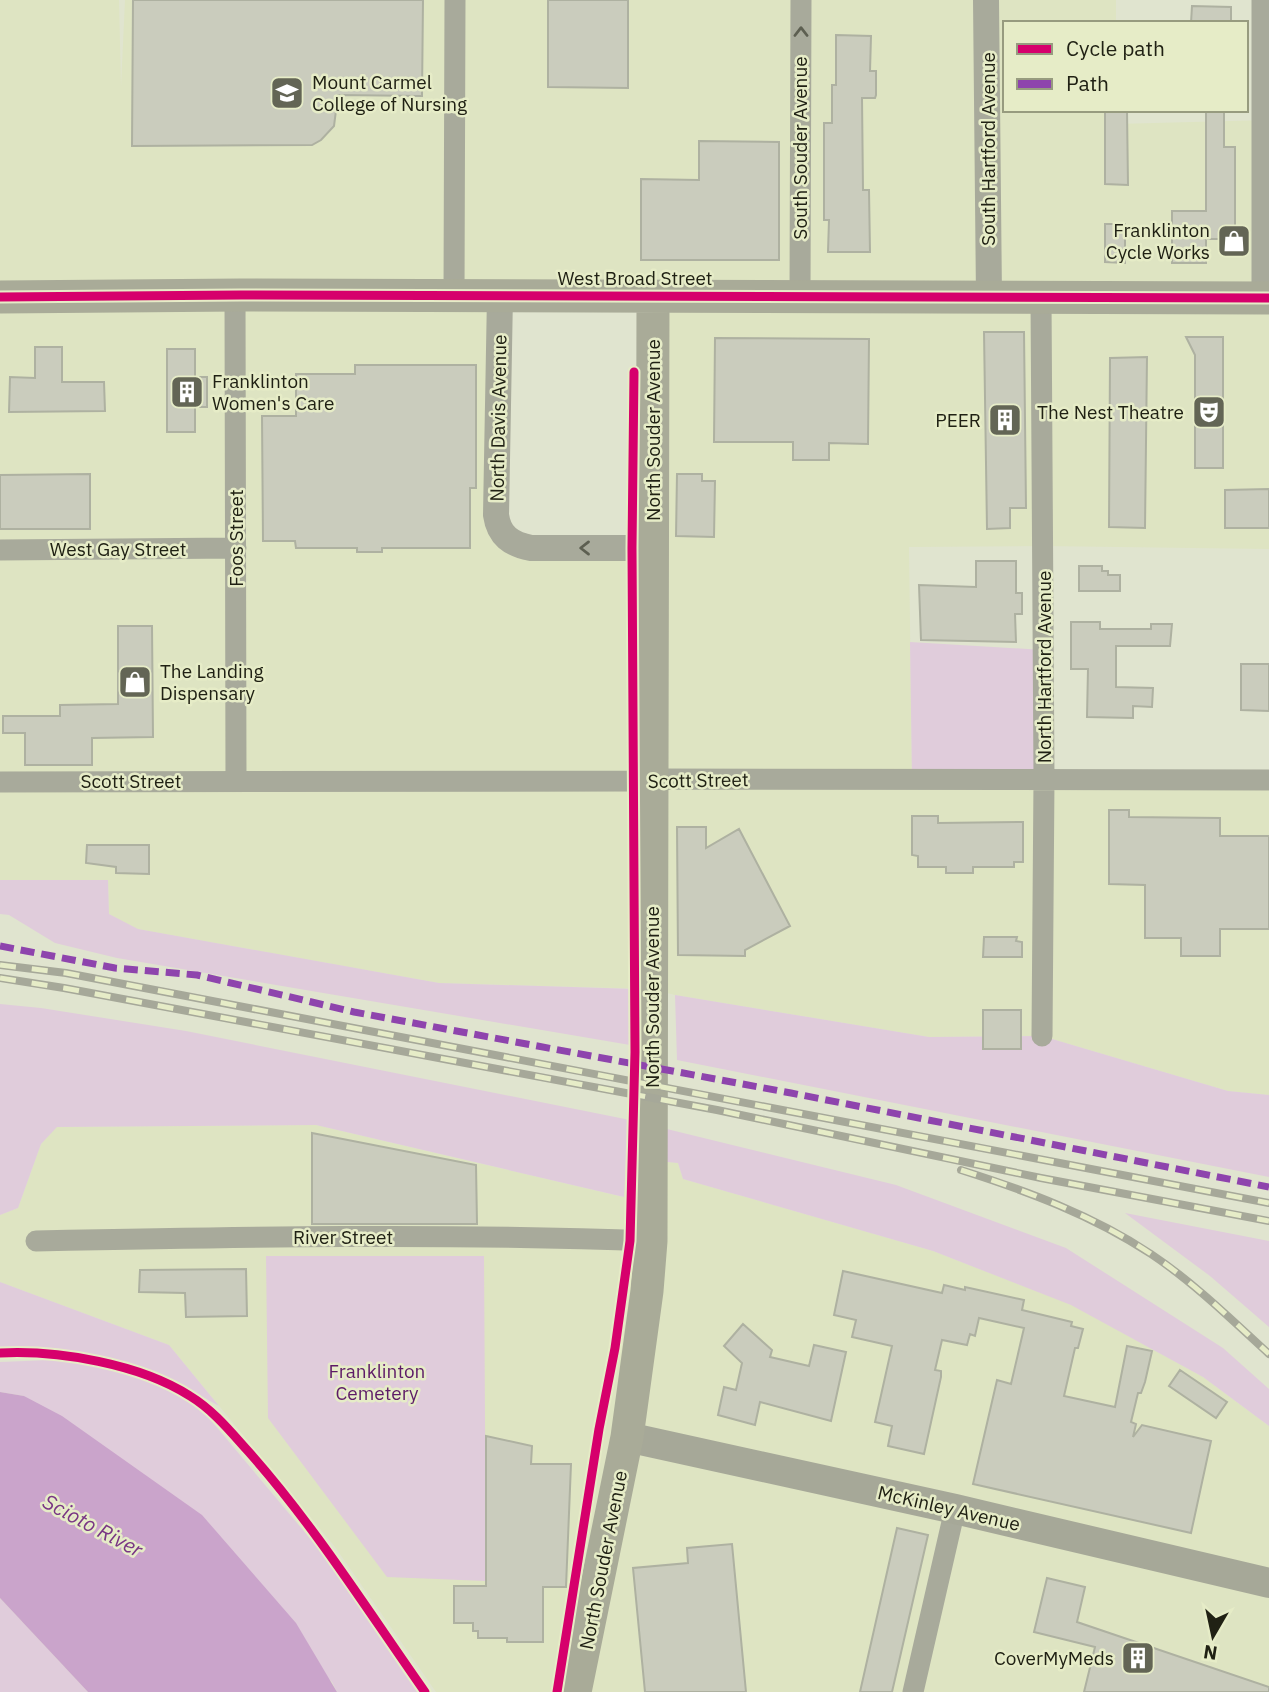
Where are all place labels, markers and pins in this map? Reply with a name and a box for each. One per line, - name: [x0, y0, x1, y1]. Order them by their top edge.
- place label: Mount Carmel College of Nursing: [312, 70, 467, 116]
- school or university icon: Mount Carmel College of Nursing: [268, 74, 306, 112]
- place label: Franklinton Cycle Works: [1106, 218, 1210, 264]
- shop icon: Franklinton Cycle Works: [1215, 222, 1253, 260]
- place label: Franklinton Women's Care: [212, 369, 334, 415]
- building icon: Franklinton Women's Care: [168, 373, 206, 411]
- theatre icon: The Nest Theatre: [1190, 393, 1228, 431]
- place label: The Nest Theatre: [1037, 400, 1184, 424]
- building icon: PEER: [986, 401, 1024, 439]
- place label: PEER: [935, 408, 981, 432]
- place label: The Landing Dispensary: [160, 659, 264, 705]
- shop icon: The Landing Dispensary: [116, 663, 154, 701]
- building icon: CoverMyMeds: [1119, 1639, 1157, 1677]
- place label: CoverMyMeds: [994, 1646, 1114, 1670]

